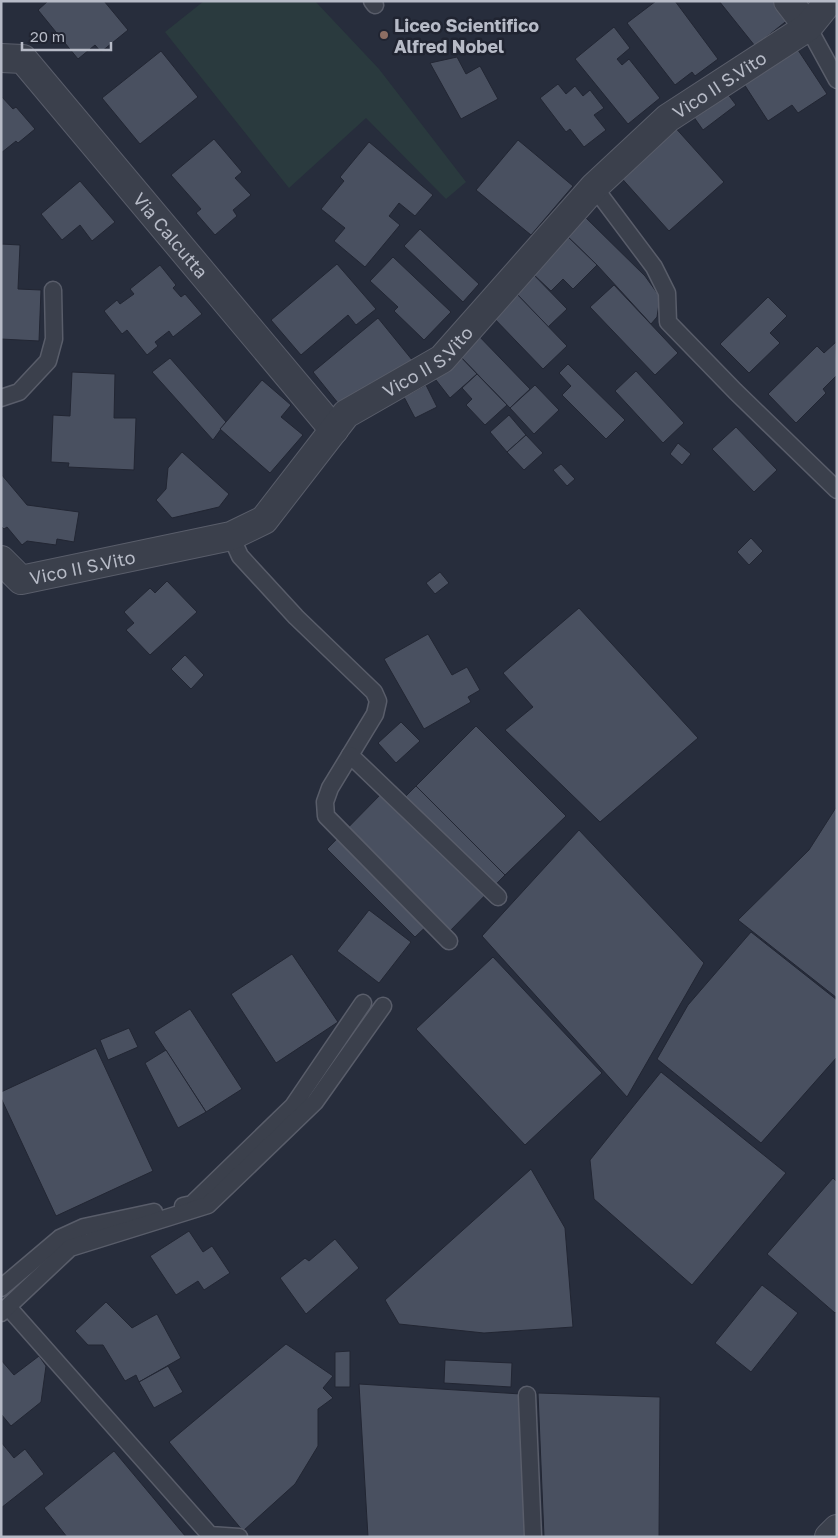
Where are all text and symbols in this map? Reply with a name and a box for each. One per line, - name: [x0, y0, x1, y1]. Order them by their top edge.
- place label: Liceo Scientifico Alfred Nobel: [394, 14, 539, 57]
- scale bar: [22, 20, 111, 52]
- text: 20 m: [30, 27, 65, 45]
- marker: Liceo Scientifico Alfred Nobel: [378, 29, 390, 41]
- street label: Vico II S.Vito: [668, 46, 770, 123]
- street label: Via Calcutta: [129, 188, 213, 282]
- street label: Vico II S.Vito: [379, 321, 477, 402]
- street label: Vico II S.Vito: [28, 545, 137, 589]

